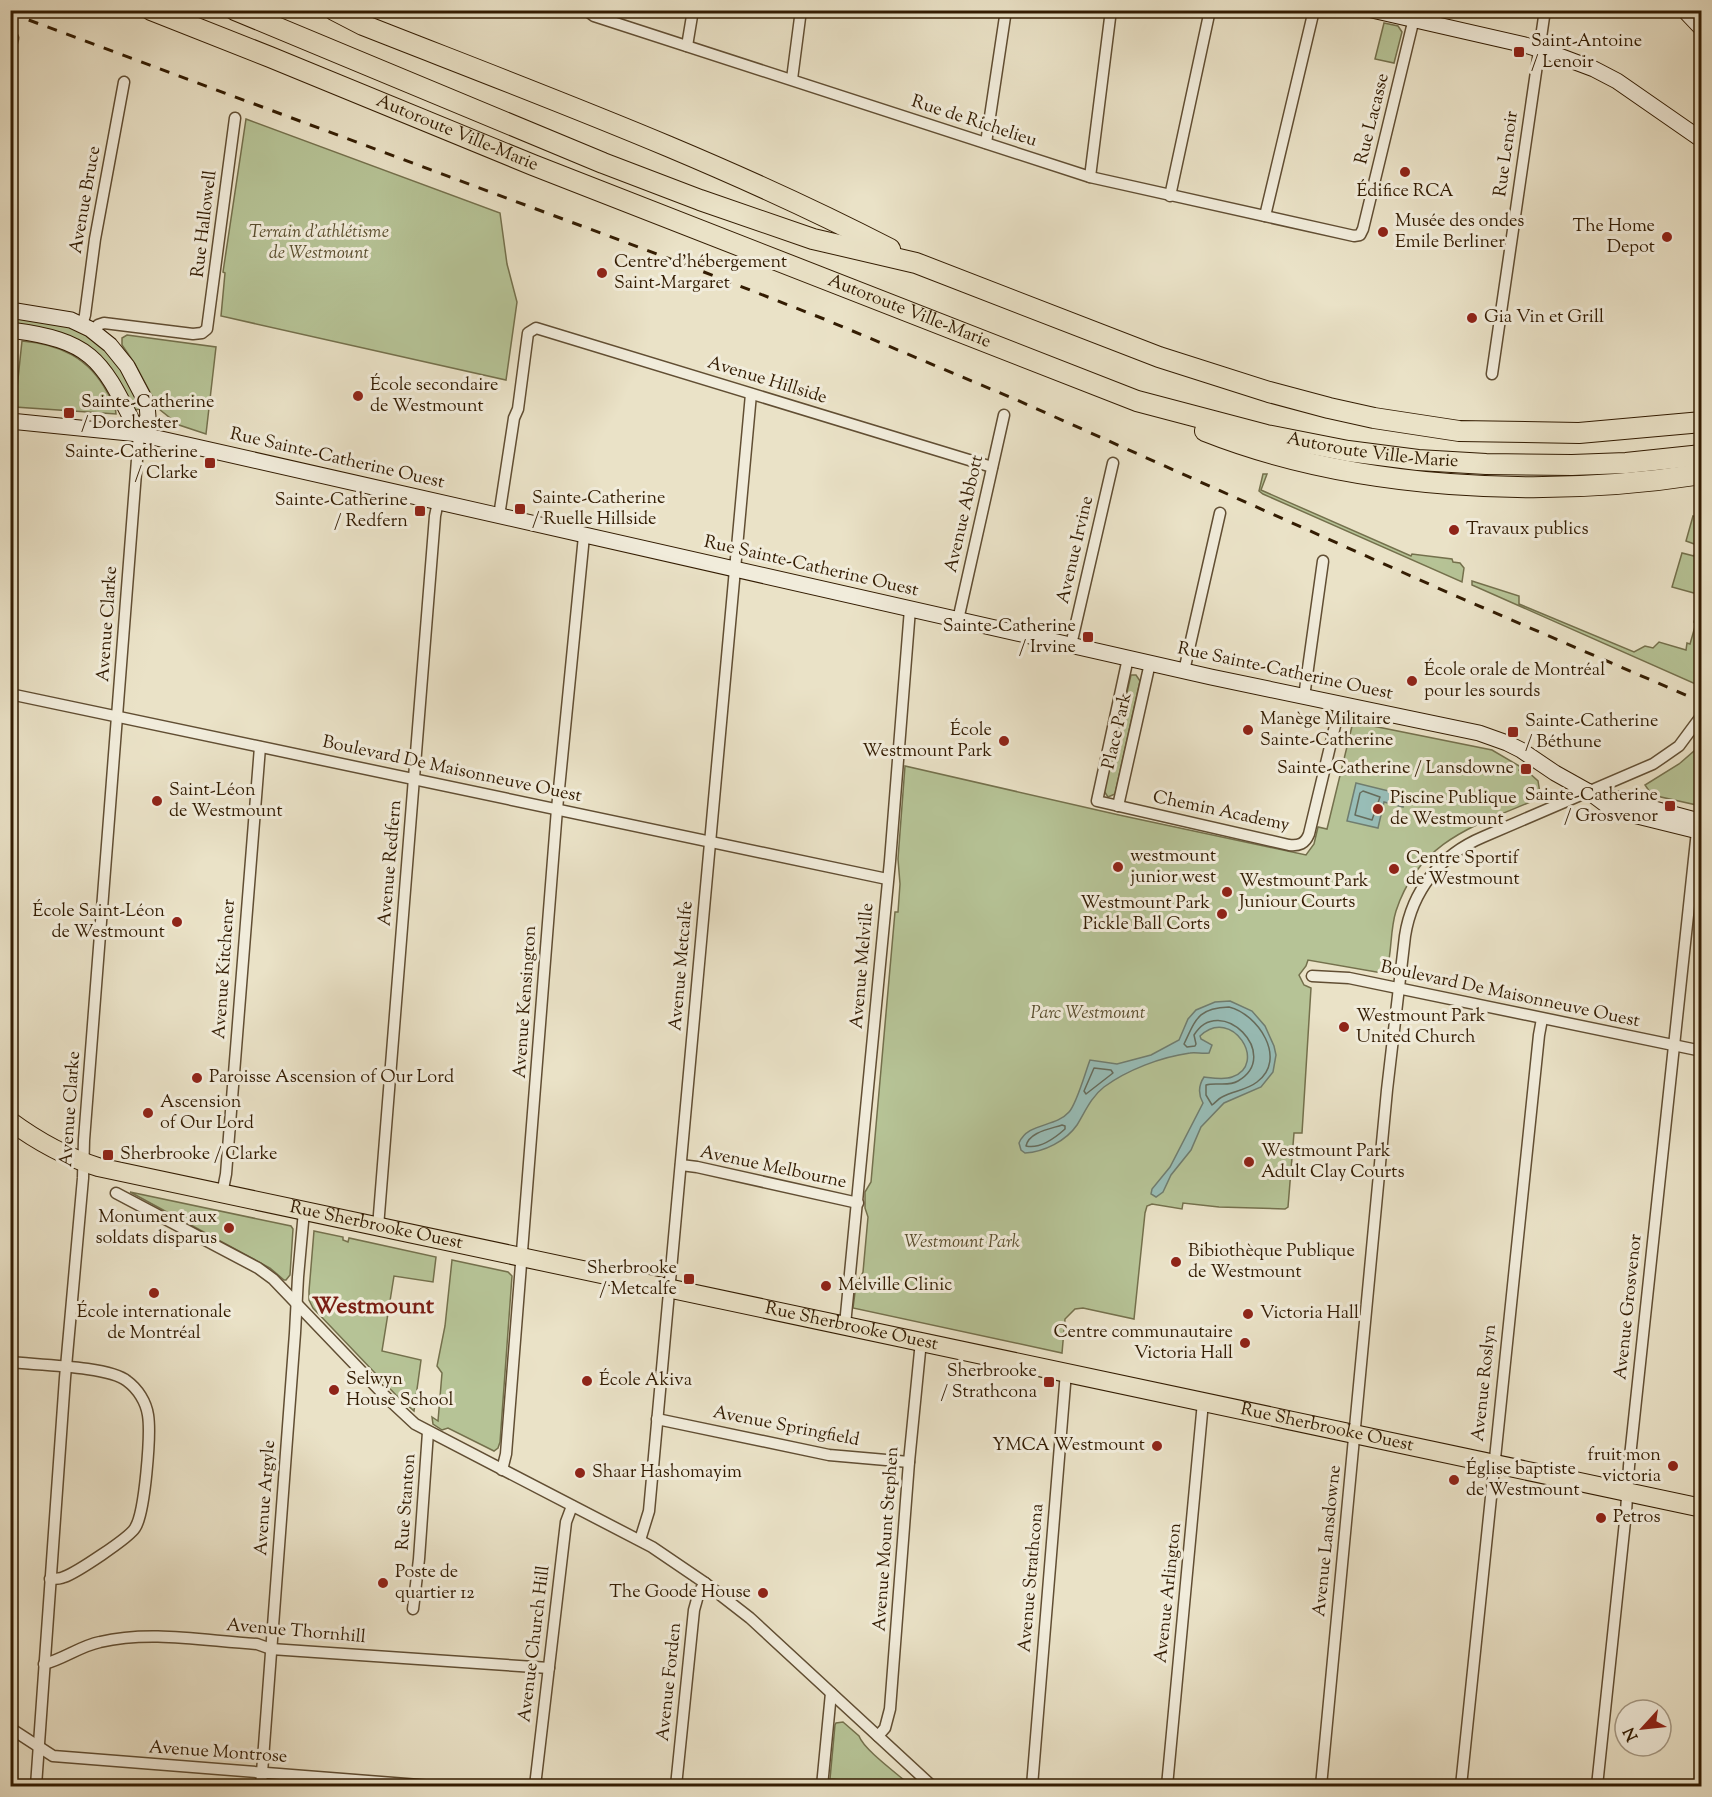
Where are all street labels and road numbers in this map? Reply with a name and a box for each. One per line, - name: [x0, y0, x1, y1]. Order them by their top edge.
- street label: Rue Lacasse: [1349, 71, 1397, 167]
- street label: Autoroute Ville-Marie: [372, 89, 542, 179]
- street label: Rue de Richelieu: [908, 89, 1040, 155]
- street label: Rue Lenoir: [1488, 109, 1526, 199]
- street label: Avenue Bruce: [64, 144, 108, 256]
- street label: Rue Hallowell: [186, 169, 224, 279]
- street label: Autoroute Ville-Marie: [824, 268, 994, 356]
- street label: Avenue Hillside: [704, 350, 830, 412]
- street label: Rue Sainte-Catherine Ouest: [227, 422, 447, 496]
- street label: Autoroute Ville-Marie: [1284, 426, 1459, 475]
- street label: Avenue Abbott: [939, 453, 991, 575]
- street label: Avenue Irvine: [1051, 493, 1101, 607]
- street label: Rue Sainte-Catherine Ouest: [701, 530, 921, 604]
- street label: Avenue Clarke: [91, 565, 125, 683]
- street label: Rue Sainte-Catherine Ouest: [1175, 636, 1395, 708]
- street label: Place Park: [1097, 690, 1139, 772]
- street label: Boulevard De Maisonneuve Ouest: [320, 730, 584, 810]
- street label: Chemin Academy: [1150, 785, 1292, 839]
- street label: Avenue Redfern: [373, 798, 409, 927]
- street label: Avenue Kitchener: [207, 898, 243, 1040]
- street label: Avenue Metcalfe: [663, 900, 701, 1032]
- street label: Avenue Melville: [845, 902, 881, 1030]
- street label: Avenue Kensington: [508, 924, 544, 1079]
- street label: Boulevard De Maisonneuve Ouest: [1378, 955, 1642, 1035]
- street label: Avenue Clarke: [54, 1050, 88, 1168]
- street label: Avenue Melbourne: [697, 1140, 849, 1196]
- street label: Rue Sherbrooke Ouest: [287, 1195, 465, 1257]
- street label: Avenue Grosvenor: [1608, 1232, 1650, 1381]
- street label: Rue Sherbrooke Ouest: [762, 1296, 940, 1358]
- street label: Avenue Roslyn: [1466, 1323, 1504, 1443]
- street label: Rue Sherbrooke Ouest: [1238, 1397, 1416, 1459]
- street label: Avenue Springfield: [710, 1400, 862, 1454]
- street label: Avenue Argyle: [249, 1439, 283, 1557]
- street label: Avenue Mount Stephen: [868, 1445, 906, 1632]
- street label: Rue Stanton: [391, 1452, 423, 1551]
- street label: Avenue Lansdowne: [1307, 1464, 1349, 1618]
- street label: Avenue Strathcona: [1013, 1503, 1051, 1653]
- street label: Avenue Arlington: [1149, 1521, 1189, 1664]
- street label: Avenue Church Hill: [512, 1564, 558, 1724]
- street label: Avenue Thornhill: [225, 1613, 367, 1651]
- street label: Avenue Forden: [651, 1621, 689, 1743]
- street label: Avenue Montrose: [148, 1735, 288, 1771]

